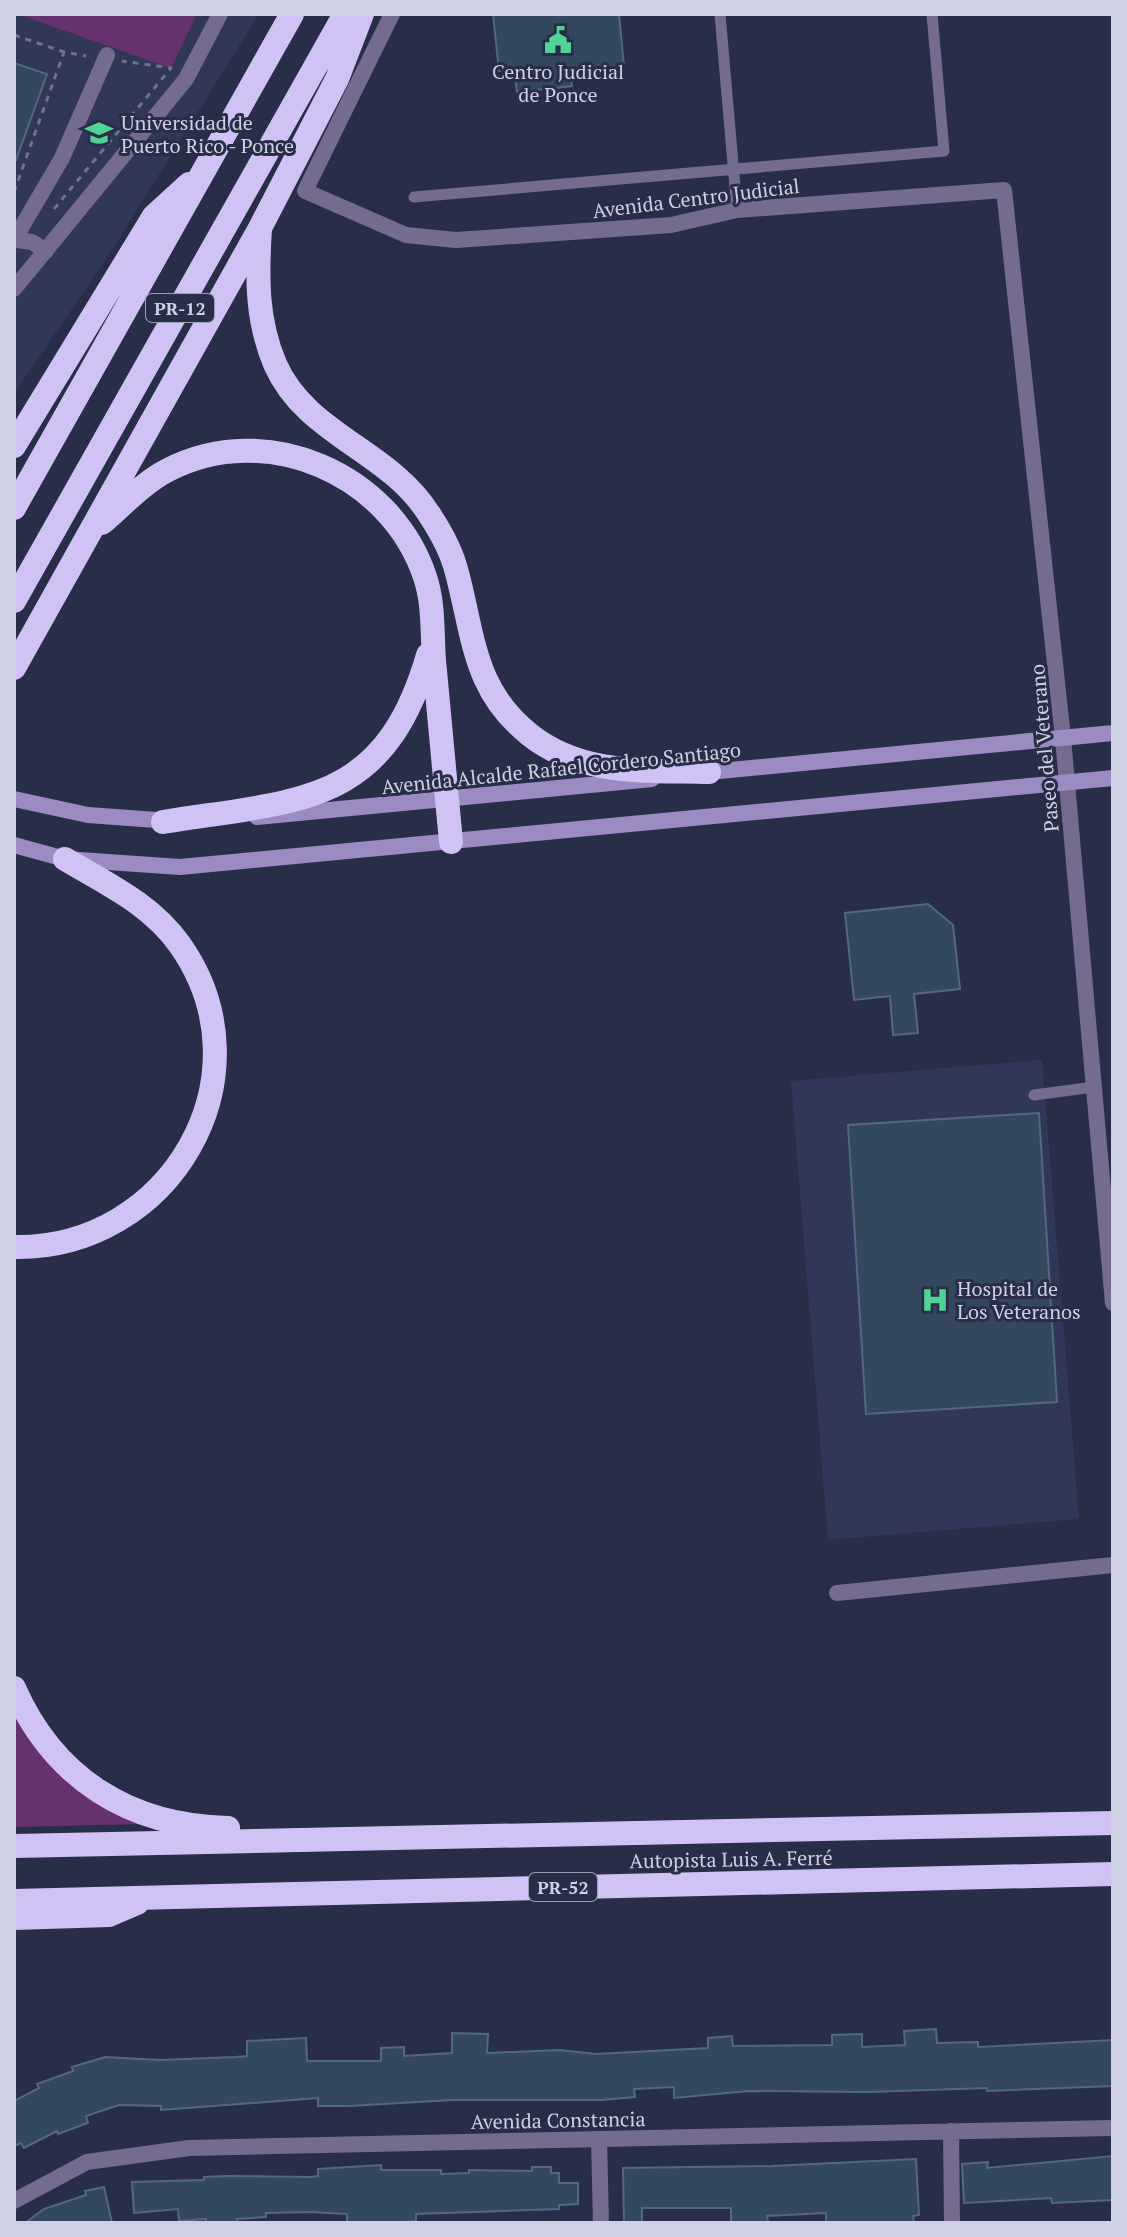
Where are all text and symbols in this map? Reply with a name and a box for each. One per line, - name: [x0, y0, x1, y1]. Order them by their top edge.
- public building icon: Centro Judicial de Ponce: [543, 25, 573, 55]
- place label: Centro Judicial de Ponce: [492, 58, 624, 108]
- place label: Universidad de Puerto Rico - Ponce: [121, 109, 294, 159]
- school or university icon: Universidad de Puerto Rico - Ponce: [84, 118, 114, 148]
- street label: Avenida Centro Judicial: [591, 172, 801, 224]
- road number: PR-12: [146, 294, 214, 322]
- street label: Paseo del Veterano: [1023, 663, 1065, 833]
- street label: Avenida Alcalde Rafael Cordero Santiago: [380, 736, 742, 800]
- place label: Hospital de Los Veteranos: [957, 1275, 1081, 1325]
- hospital icon: Hospital de Los Veteranos: [920, 1285, 950, 1315]
- street label: Autopista Luis A. Ferré: [629, 1844, 833, 1874]
- road number: PR-52: [529, 1873, 597, 1901]
- street label: Avenida Constancia: [470, 2105, 646, 2135]

